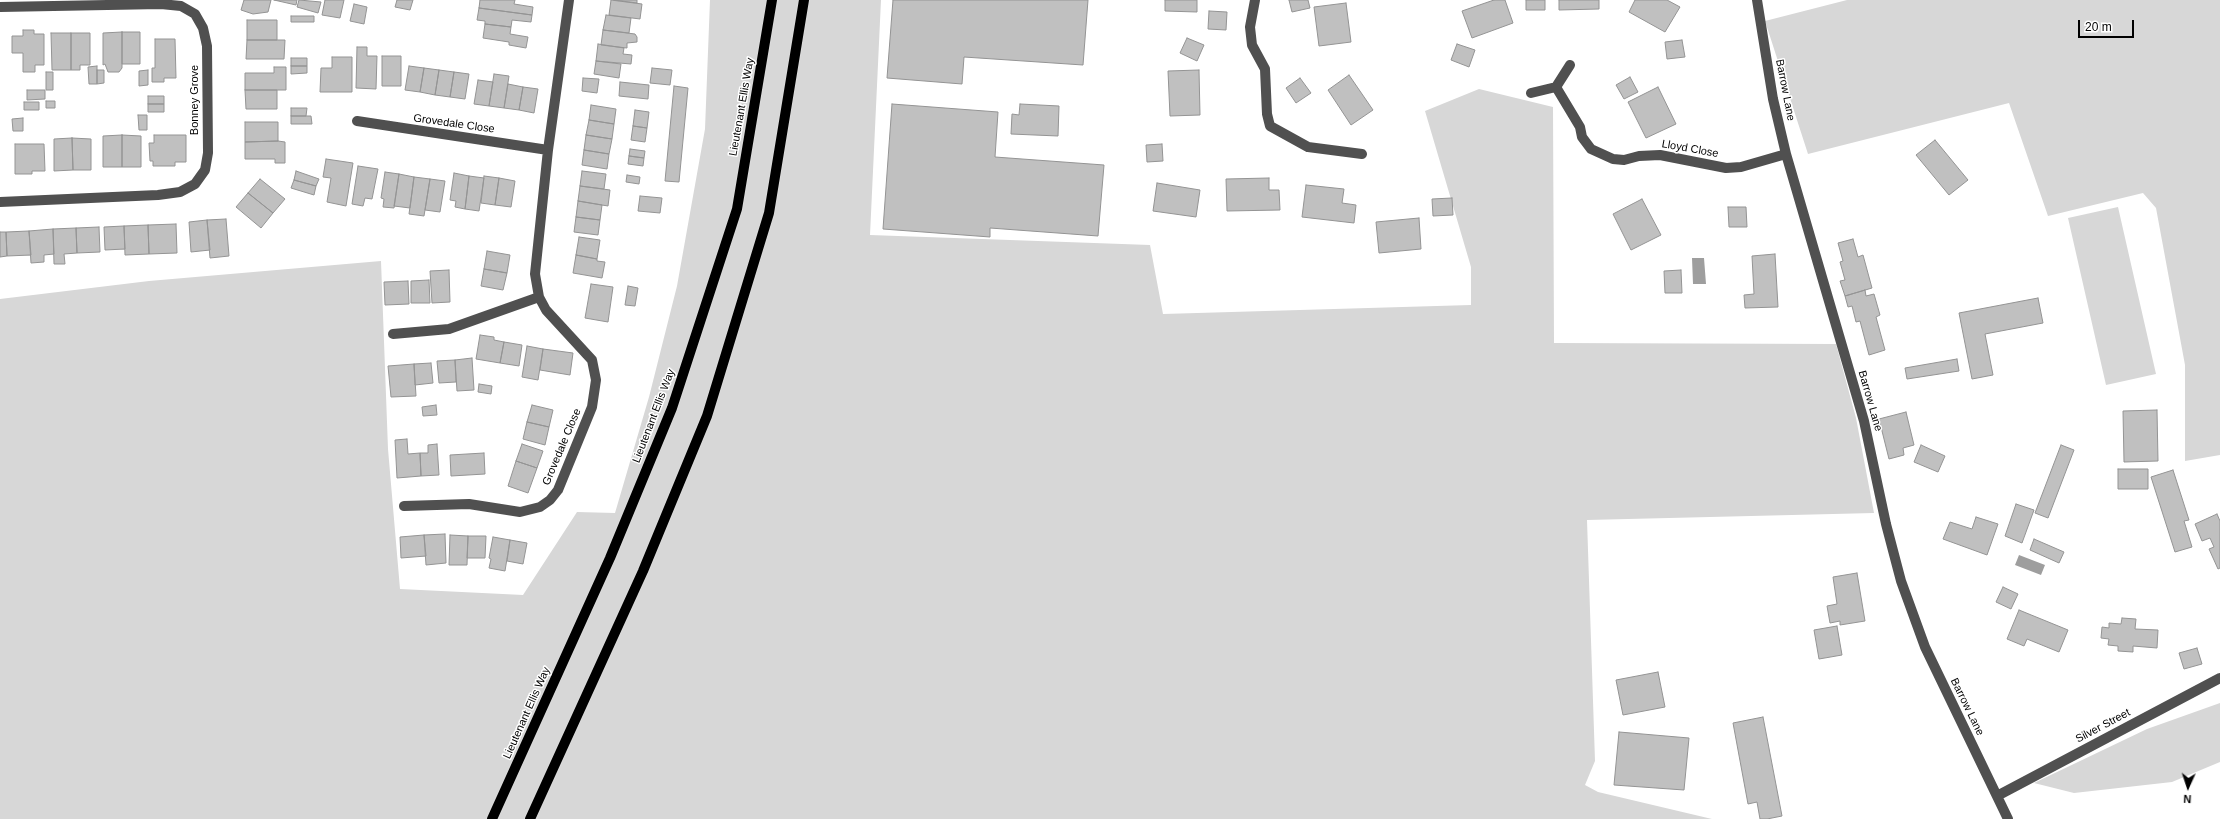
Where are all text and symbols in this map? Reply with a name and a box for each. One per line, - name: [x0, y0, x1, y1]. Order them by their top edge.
- scale bar: [2080, 12, 2136, 38]
- text: 20 m: [2085, 20, 2112, 34]
- street label: Lieutenant Ellis Way: [727, 57, 757, 157]
- street label: Barrow Lane: [1773, 58, 1797, 122]
- street label: Bonney Grove: [188, 65, 202, 135]
- street label: Grovedale Close: [413, 112, 495, 136]
- street label: Lloyd Close: [1661, 138, 1719, 160]
- street label: Lieutenant Ellis Way: [630, 367, 678, 465]
- street label: Barrow Lane: [1855, 369, 1885, 433]
- street label: Grovedale Close: [540, 407, 584, 487]
- street label: Lieutenant Ellis Way: [501, 665, 553, 761]
- street label: Barrow Lane: [1947, 676, 1987, 738]
- street label: Silver Street: [2073, 706, 2133, 746]
- north arrow: [2168, 767, 2208, 807]
- text: N: [2183, 793, 2192, 805]

